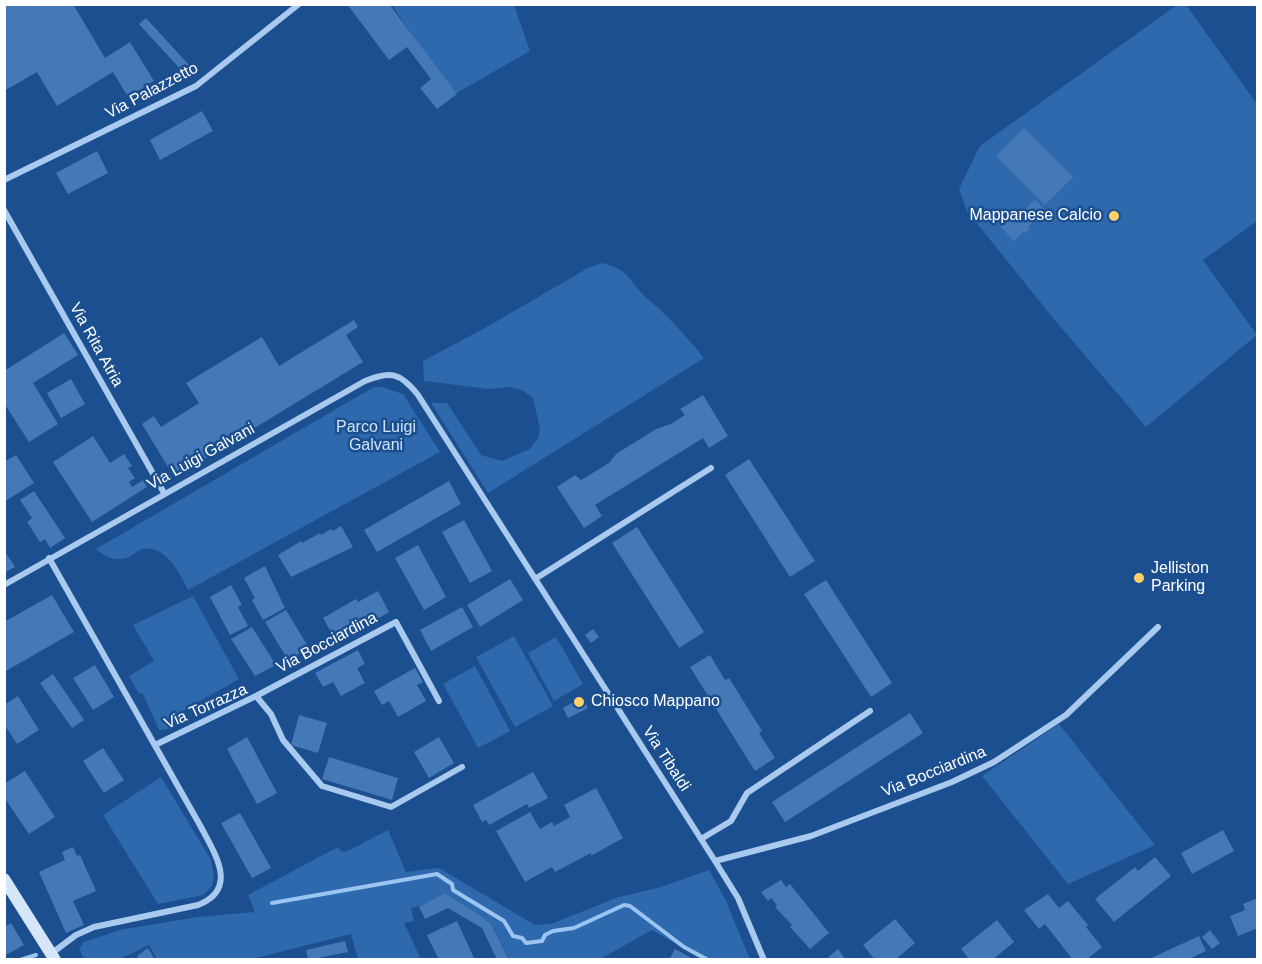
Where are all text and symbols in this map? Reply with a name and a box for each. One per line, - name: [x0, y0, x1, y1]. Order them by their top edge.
- street label: Via Palazzetto: [102, 59, 202, 123]
- place label: Mappanese Calcio: [969, 206, 1102, 226]
- marker: Mappanese Calcio: [1107, 209, 1121, 223]
- street label: Via Rita Atria: [65, 300, 127, 390]
- park label: Parco Luigi Galvani: [336, 418, 416, 456]
- street label: Via Luigi Galvani: [144, 420, 258, 494]
- place label: Jelliston Parking: [1151, 559, 1209, 597]
- marker: Jelliston Parking: [1132, 571, 1146, 585]
- street label: Via Bocciardina: [274, 608, 380, 678]
- street label: Via Torrazza: [162, 680, 250, 734]
- place label: Chiosco Mappano: [591, 692, 720, 712]
- marker: Chiosco Mappano: [572, 695, 586, 709]
- street label: Via Tibaldi: [638, 723, 694, 795]
- street label: Via Bocciardina: [879, 742, 989, 802]

